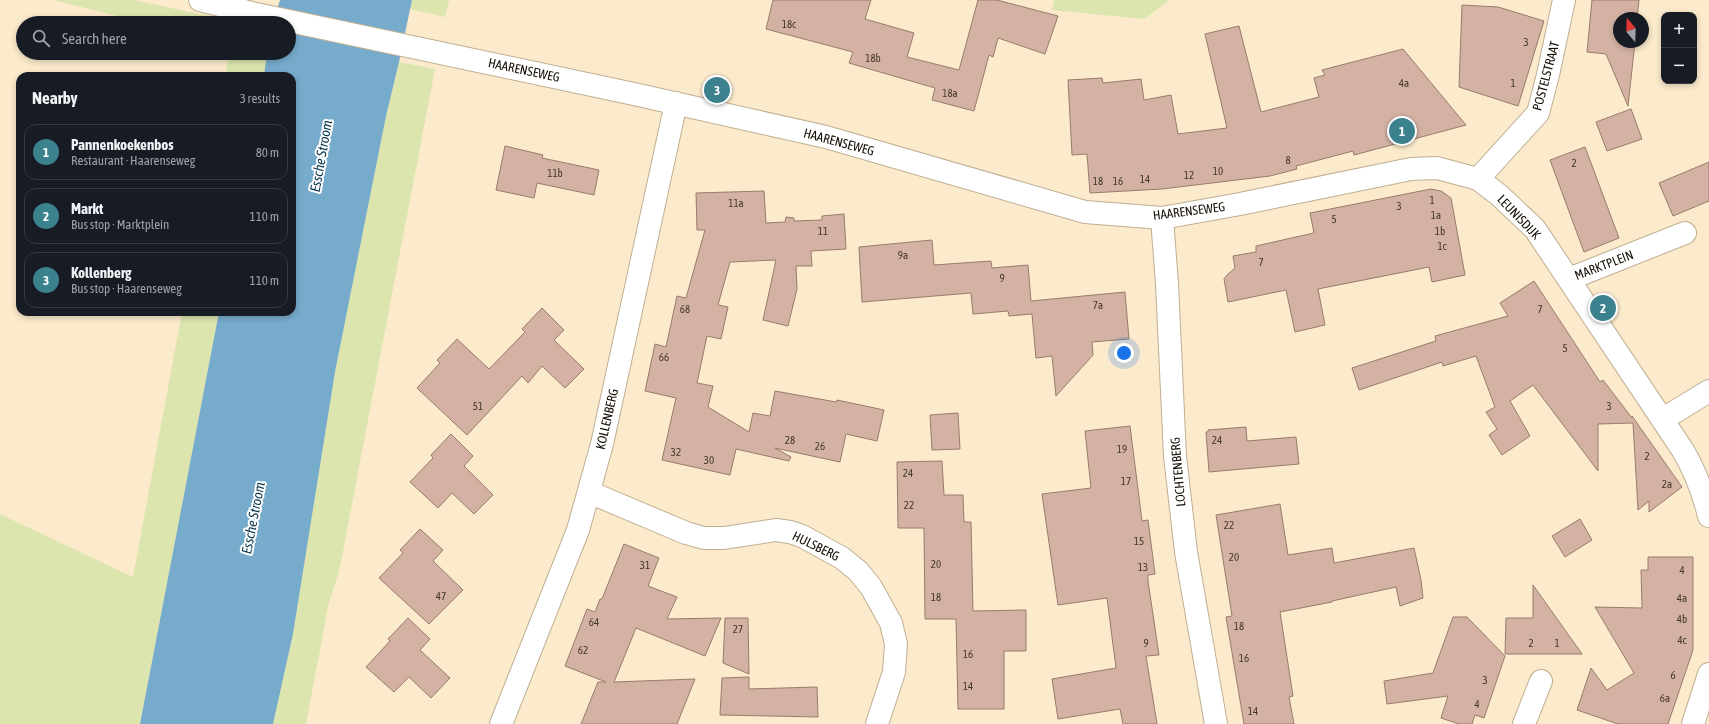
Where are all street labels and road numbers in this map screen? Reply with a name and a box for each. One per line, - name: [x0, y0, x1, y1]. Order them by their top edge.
- street label: POSTELSTRAAT: [1530, 39, 1563, 112]
- street label: HAARENSEWEG: [487, 55, 561, 85]
- street label: HAARENSEWEG: [802, 125, 876, 159]
- street label: LEUNISDIJK: [1494, 192, 1544, 243]
- street label: HAARENSEWEG: [1152, 199, 1226, 223]
- street label: MARKTPLEIN: [1573, 247, 1635, 283]
- street label: KOLLENBERG: [593, 387, 621, 451]
- street label: LOCHTENBERG: [1167, 437, 1189, 507]
- street label: HULSBERG: [790, 528, 842, 564]

